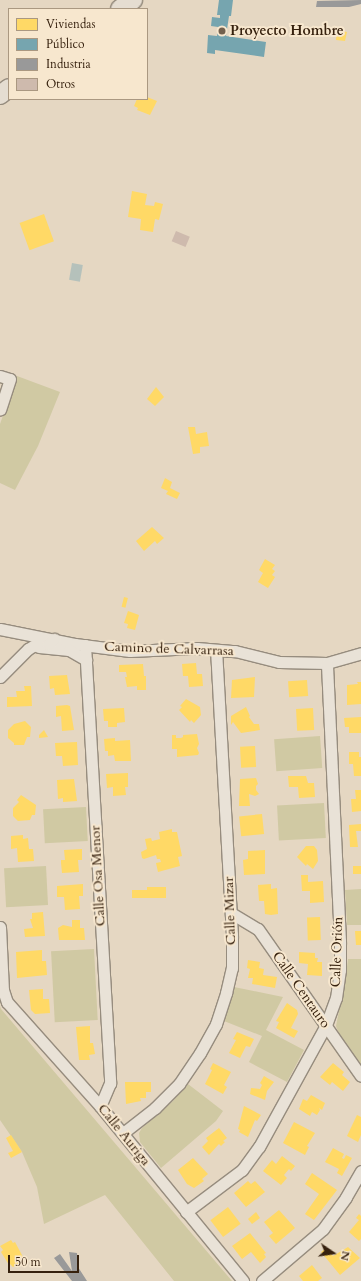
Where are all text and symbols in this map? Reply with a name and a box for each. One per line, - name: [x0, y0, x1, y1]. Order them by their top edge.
- legend: [8, 8, 148, 100]
- text: Viviendas: [46, 16, 96, 32]
- place label: Proyecto Hombre: [230, 23, 344, 39]
- marker: Proyecto Hombre: [217, 26, 227, 36]
- text: Público: [46, 36, 85, 52]
- text: Industria: [46, 56, 91, 72]
- text: Otros: [46, 76, 75, 92]
- street label: Camino de Calvarrasa: [104, 638, 234, 660]
- street label: Calle Osa Menor: [87, 825, 109, 927]
- street label: Calle Mizar: [220, 876, 240, 946]
- street label: Calle Orión: [327, 916, 347, 988]
- street label: Calle Centauro: [268, 948, 334, 1032]
- street label: Calle Auriga: [94, 1101, 154, 1169]
- north arrow: [313, 1233, 353, 1273]
- scale bar: [10, 1247, 81, 1273]
- text: N: [337, 1249, 354, 1262]
- text: 50 m: [15, 1254, 41, 1270]

